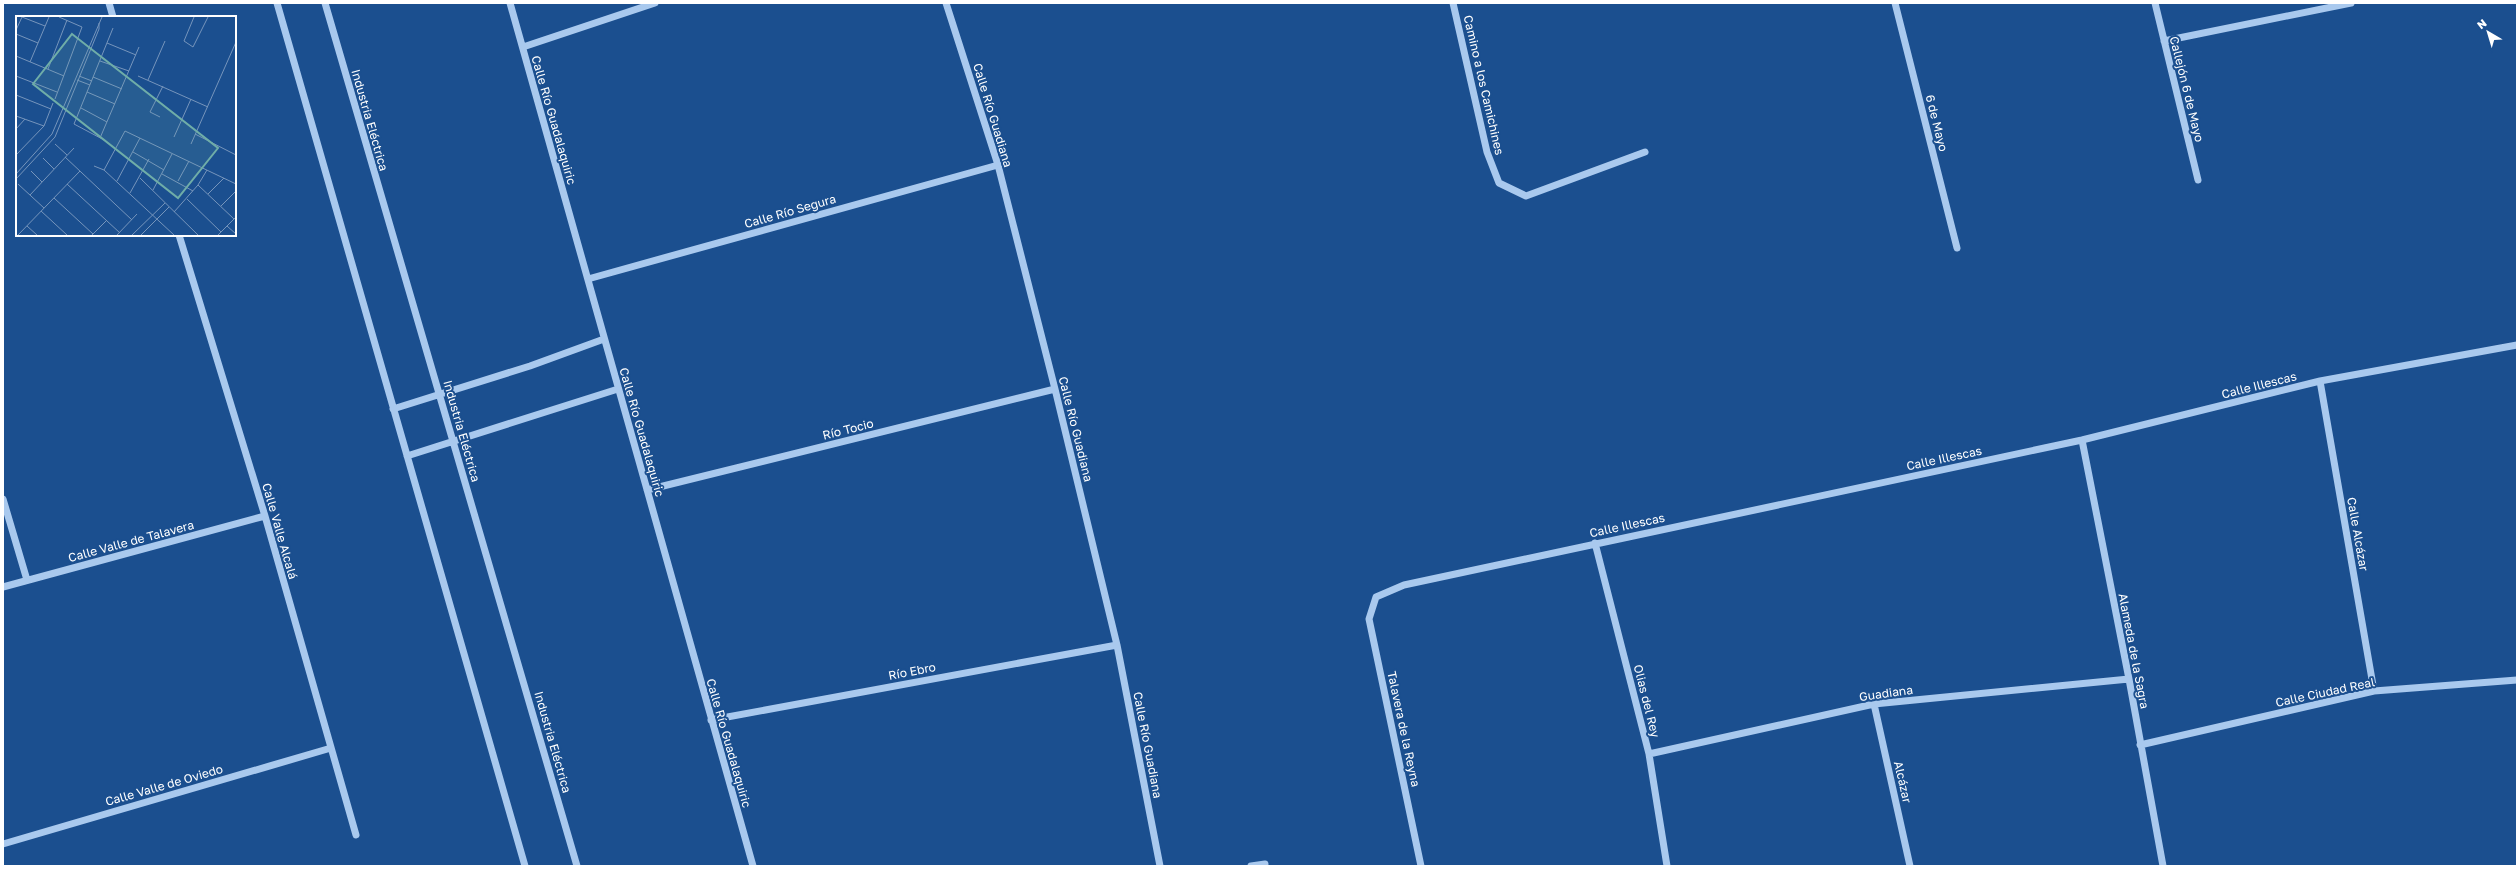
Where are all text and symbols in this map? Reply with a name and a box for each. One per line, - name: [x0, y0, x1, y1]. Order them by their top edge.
- north arrow: [2468, 12, 2508, 52]
- street label: Camino a los Camichines: [1461, 14, 1507, 156]
- inset map: [16, 16, 236, 236]
- text: N: [2474, 16, 2489, 31]
- street label: Callejón 6 de Mayo: [2167, 35, 2207, 143]
- street label: Calle Río Guadalaquiric: [528, 54, 580, 187]
- street label: Calle Río Guadiana: [970, 61, 1016, 169]
- street label: Industria Eléctrica: [348, 67, 392, 173]
- street label: 6 de Mayo: [1923, 93, 1951, 153]
- street label: Calle Río Segura: [742, 191, 838, 231]
- street label: Calle Río Guadalaquiric: [616, 366, 668, 499]
- street label: Calle Illescas: [2220, 368, 2298, 402]
- street label: Calle Río Guadiana: [1056, 375, 1096, 483]
- street label: Industria Eléctrica: [440, 378, 484, 484]
- street label: Río Tocio: [821, 415, 875, 443]
- street label: Calle Illescas: [1905, 443, 1983, 473]
- street label: Calle Valle Alcalá: [259, 481, 301, 581]
- street label: Calle Alcázar: [2344, 496, 2372, 572]
- street label: Calle Illescas: [1588, 510, 1666, 540]
- street label: Calle Valle de Talavera: [66, 517, 196, 565]
- street label: Alameda de la Sagra: [2115, 592, 2153, 710]
- street label: Río Ebro: [887, 659, 937, 683]
- street label: Olias del Rey: [1631, 663, 1663, 739]
- street label: Talavera de la Reyna: [1384, 670, 1424, 788]
- street label: Calle Ciudad Real: [2274, 674, 2376, 710]
- street label: Calle Río Guadalaquiric: [703, 677, 755, 810]
- street label: Guadiana: [1858, 682, 1914, 704]
- street label: Industria Eléctrica: [531, 689, 575, 795]
- street label: Calle Río Guadiana: [1130, 691, 1166, 799]
- street label: Alcázar: [1891, 760, 1915, 805]
- street label: Calle Valle de Oviedo: [103, 761, 225, 809]

